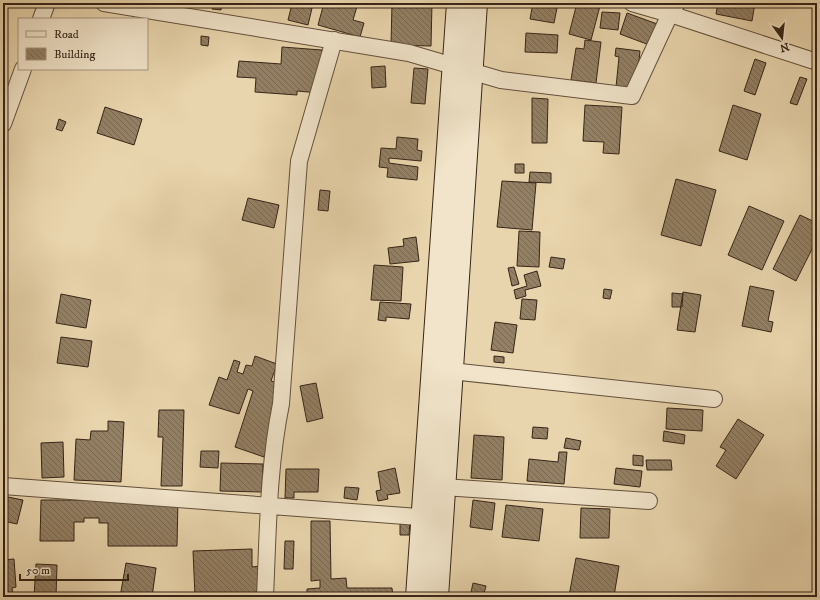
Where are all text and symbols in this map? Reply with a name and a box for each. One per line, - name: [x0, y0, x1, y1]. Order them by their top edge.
- legend: [18, 18, 148, 70]
- north arrow: [762, 18, 802, 58]
- text: Road: [54, 27, 79, 42]
- text: N: [778, 39, 791, 55]
- text: Building: [54, 47, 95, 62]
- scale bar: [20, 556, 128, 582]
- text: 50 m: [26, 563, 50, 578]

